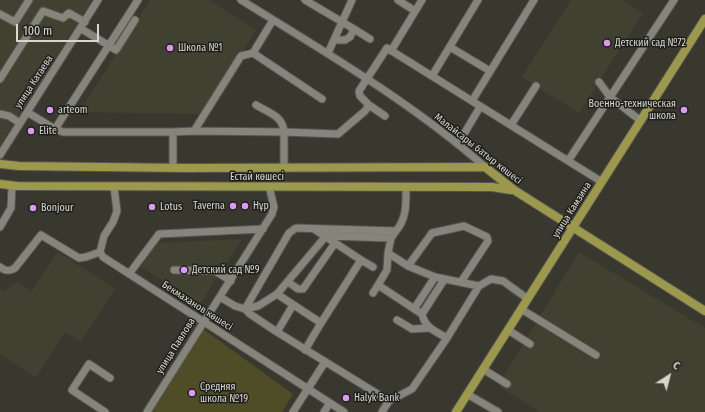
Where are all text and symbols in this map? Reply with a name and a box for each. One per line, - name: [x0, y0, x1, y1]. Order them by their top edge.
- scale bar: [18, 16, 101, 42]
- text: 100 m: [23, 24, 52, 38]
- place label: Детский сад №72: [615, 37, 686, 49]
- marker: Детский сад №72: [602, 38, 612, 48]
- place label: Школа №1: [178, 42, 222, 54]
- marker: Школа №1: [165, 43, 175, 53]
- street label: улица Катаева: [12, 53, 56, 111]
- place label: Военно-техническая школа: [589, 98, 676, 122]
- place label: arteom: [58, 104, 87, 116]
- marker: arteom: [45, 105, 55, 115]
- marker: Военно-техническая школа: [679, 105, 689, 115]
- street label: Малайсары батыр көшесі: [432, 111, 524, 187]
- place label: Elite: [39, 125, 57, 137]
- marker: Elite: [26, 126, 36, 136]
- street label: Естай көшесі: [230, 171, 284, 183]
- street label: улица Камзина: [550, 180, 594, 240]
- place label: Taverna: [193, 200, 225, 212]
- place label: Нұр: [253, 200, 269, 212]
- place label: Lotus: [160, 201, 182, 213]
- marker: Taverna: [228, 201, 238, 211]
- marker: Нұр: [240, 201, 250, 211]
- place label: Bonjour: [41, 202, 73, 214]
- marker: Lotus: [147, 202, 157, 212]
- marker: Bonjour: [28, 203, 38, 213]
- place label: Детский сад №9: [192, 264, 260, 276]
- marker: Детский сад №9: [179, 265, 189, 275]
- street label: Бекмаханов көшесі: [159, 279, 235, 333]
- street label: улица Павлова: [154, 316, 198, 376]
- north arrow: [649, 356, 689, 396]
- text: С: [670, 359, 682, 373]
- place label: Средняя школа №19: [200, 381, 248, 404]
- marker: Средняя школа №19: [187, 388, 197, 398]
- place label: Halyk Bank: [354, 392, 399, 404]
- marker: Halyk Bank: [341, 393, 351, 403]

